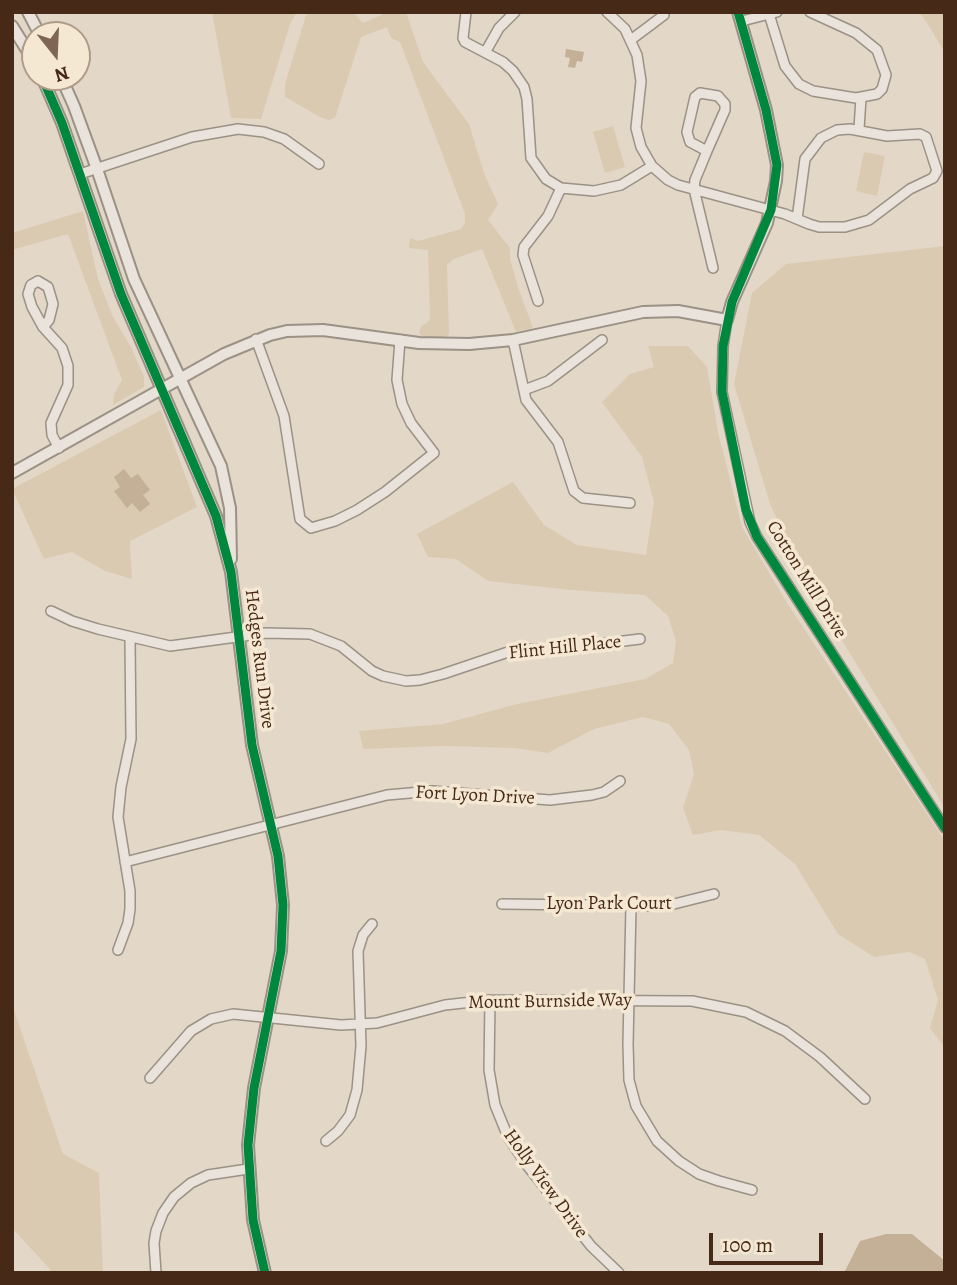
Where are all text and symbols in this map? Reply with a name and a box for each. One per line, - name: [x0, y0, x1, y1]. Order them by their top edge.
- north arrow: [21, 21, 91, 91]
- text: N: [51, 60, 72, 89]
- street label: Cotton Mill Drive: [761, 517, 851, 643]
- street label: Hedges Run Drive: [239, 588, 279, 730]
- street label: Flint Hill Place: [508, 631, 622, 665]
- street label: Fort Lyon Drive: [415, 781, 535, 811]
- street label: Lyon Park Court: [546, 893, 672, 915]
- street label: Mount Burnside Way: [468, 989, 632, 1015]
- street label: Holly View Drive: [498, 1125, 592, 1243]
- scale bar: [712, 1218, 826, 1262]
- text: 100 m: [722, 1231, 773, 1259]

